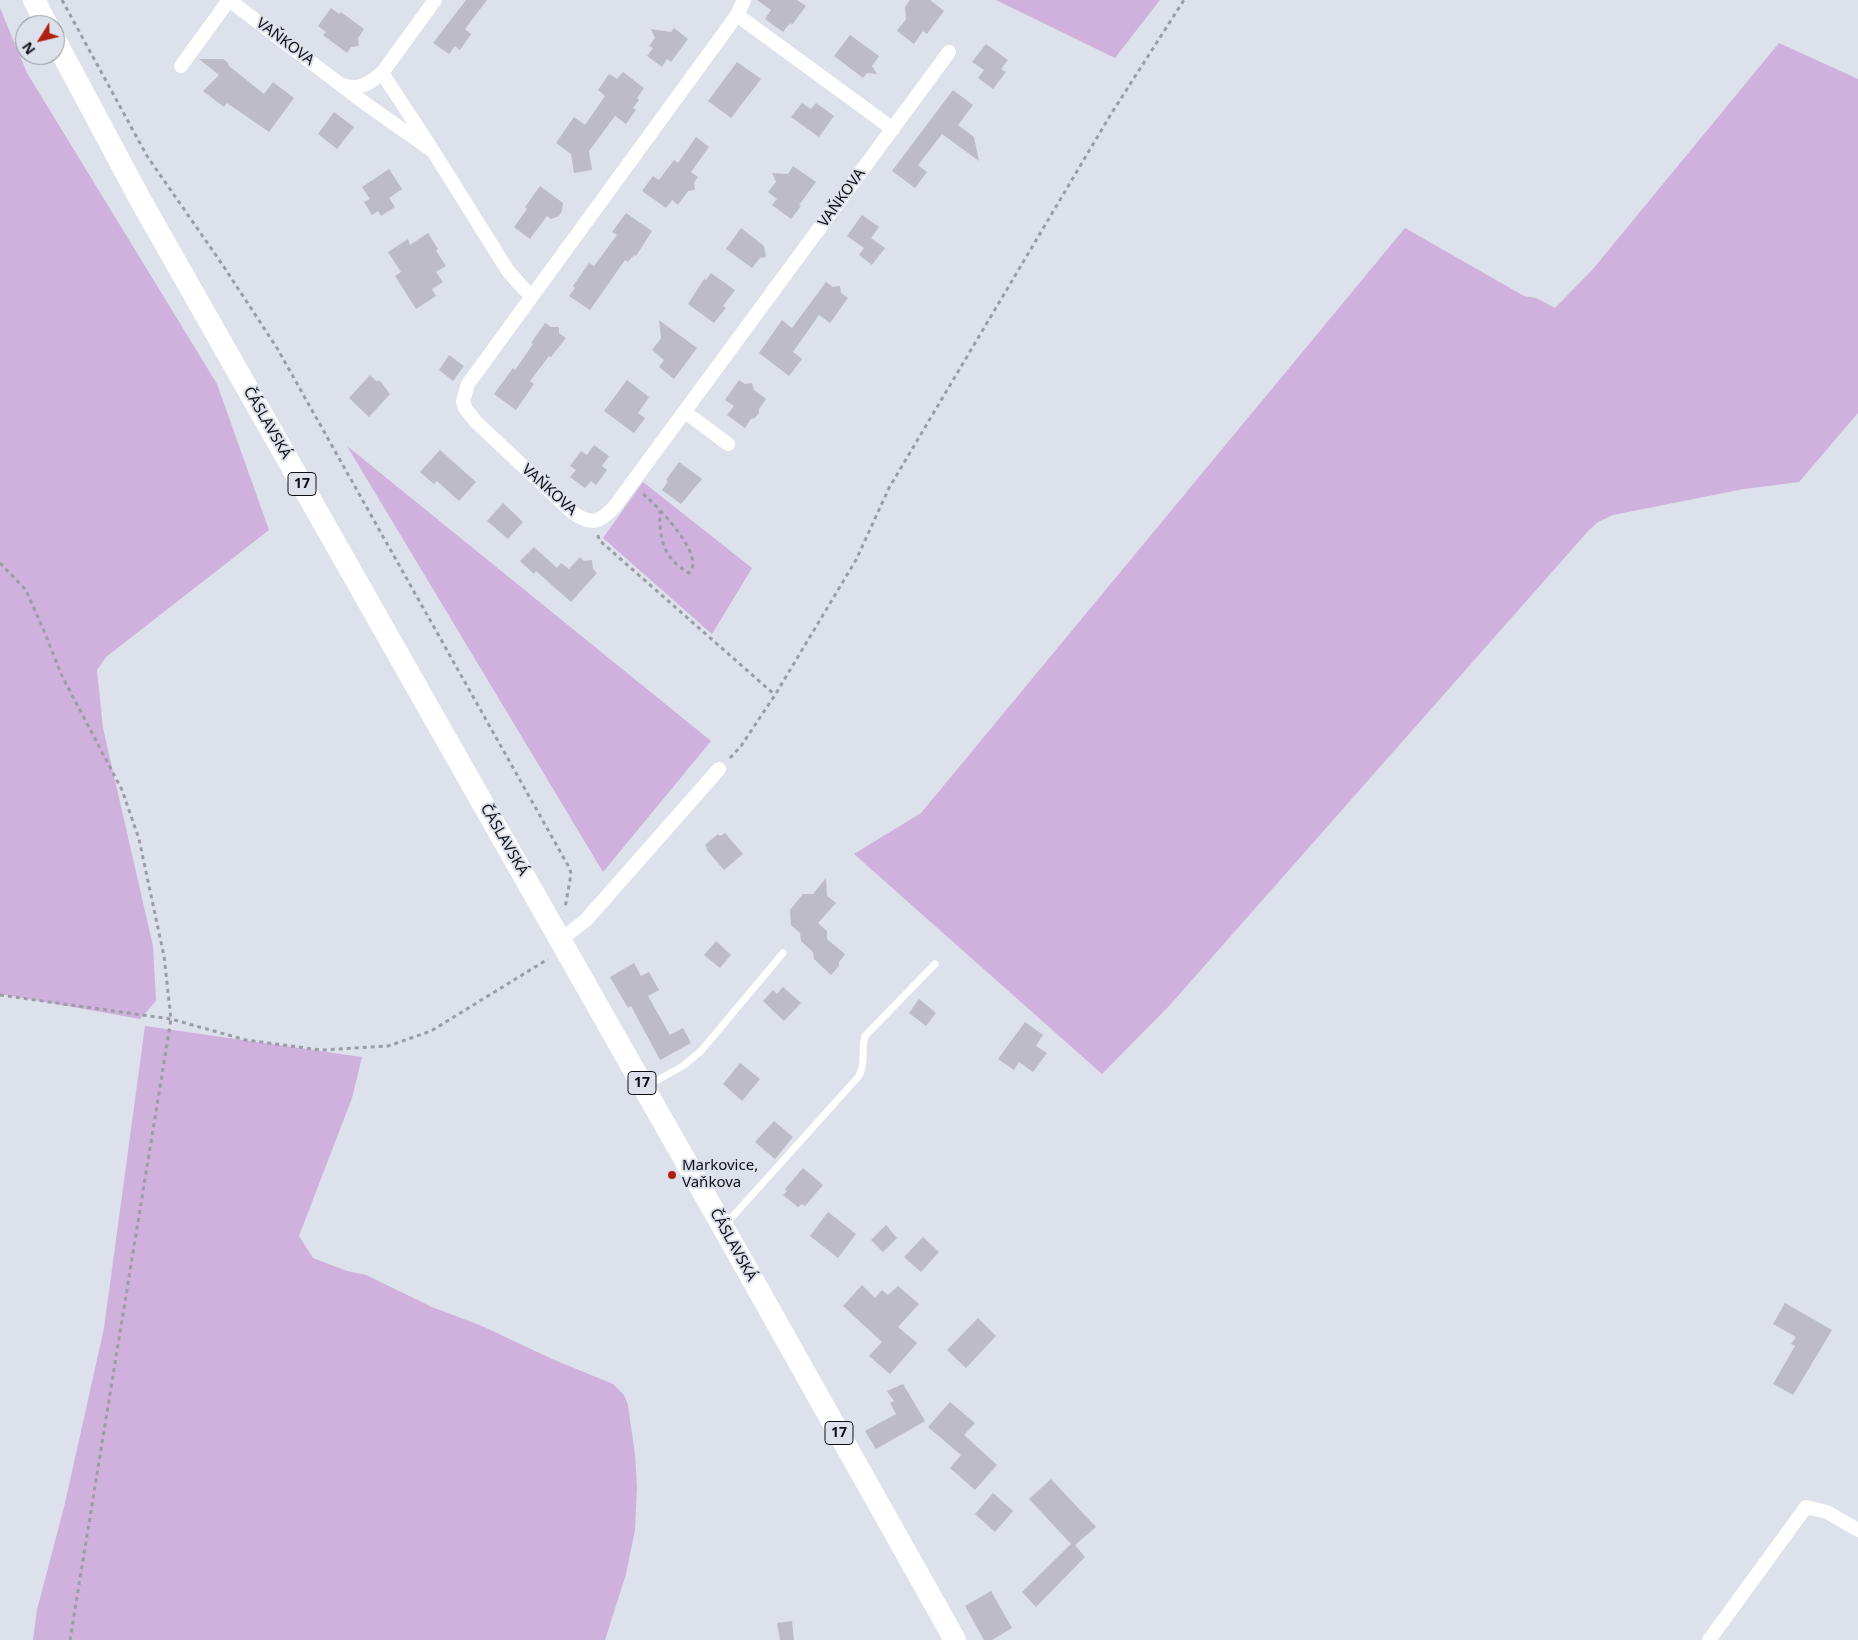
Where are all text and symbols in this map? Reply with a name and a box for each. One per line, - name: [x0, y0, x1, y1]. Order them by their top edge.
- street label: VAŇKOVA: [252, 14, 318, 70]
- north arrow: [15, 15, 65, 65]
- text: N: [17, 38, 39, 59]
- street label: VAŇKOVA: [815, 165, 869, 231]
- street label: ČÁSLAVSKÁ: [239, 384, 295, 462]
- street label: VAŇKOVA: [518, 461, 580, 519]
- road number: 17: [288, 472, 316, 496]
- street label: ČÁSLAVSKÁ: [476, 801, 532, 879]
- road number: 17: [628, 1072, 656, 1094]
- place label: Markovice, Vaňkova: [682, 1157, 758, 1192]
- marker: Markovice, Vaňkova: [666, 1169, 678, 1181]
- street label: ČÁSLAVSKÁ: [706, 1206, 760, 1284]
- road number: 17: [825, 1422, 853, 1445]

